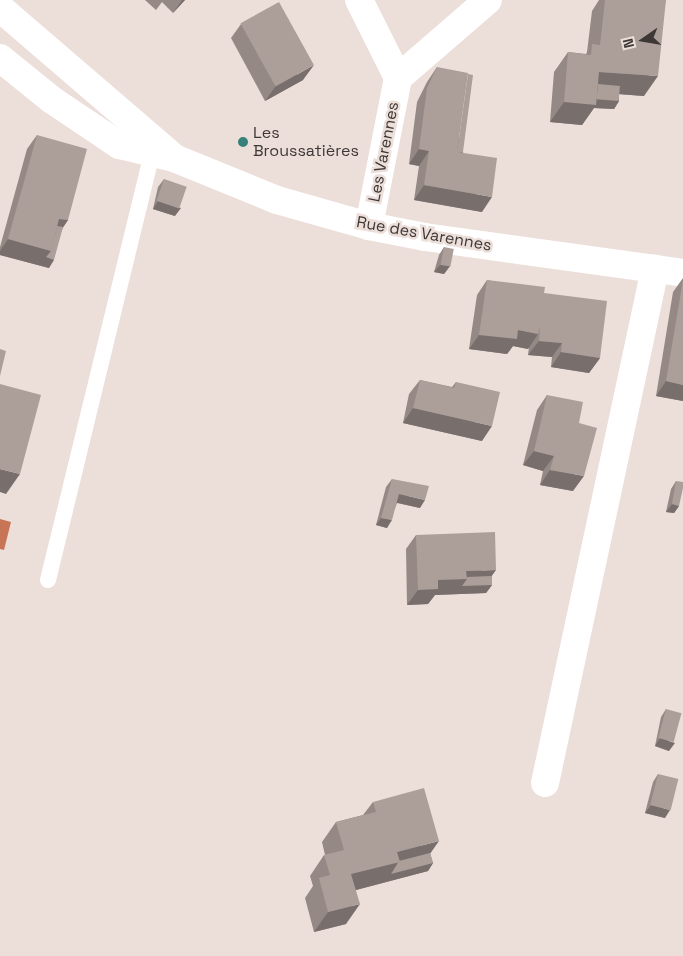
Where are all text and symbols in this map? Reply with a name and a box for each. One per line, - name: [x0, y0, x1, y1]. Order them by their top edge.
- north arrow: [618, 15, 668, 65]
- text: N: [619, 37, 638, 50]
- street label: Les Varennes: [365, 100, 403, 204]
- place label: Les Broussatières: [253, 123, 359, 161]
- marker: Les Broussatières: [237, 136, 249, 148]
- street label: Rue des Varennes: [355, 213, 493, 255]

